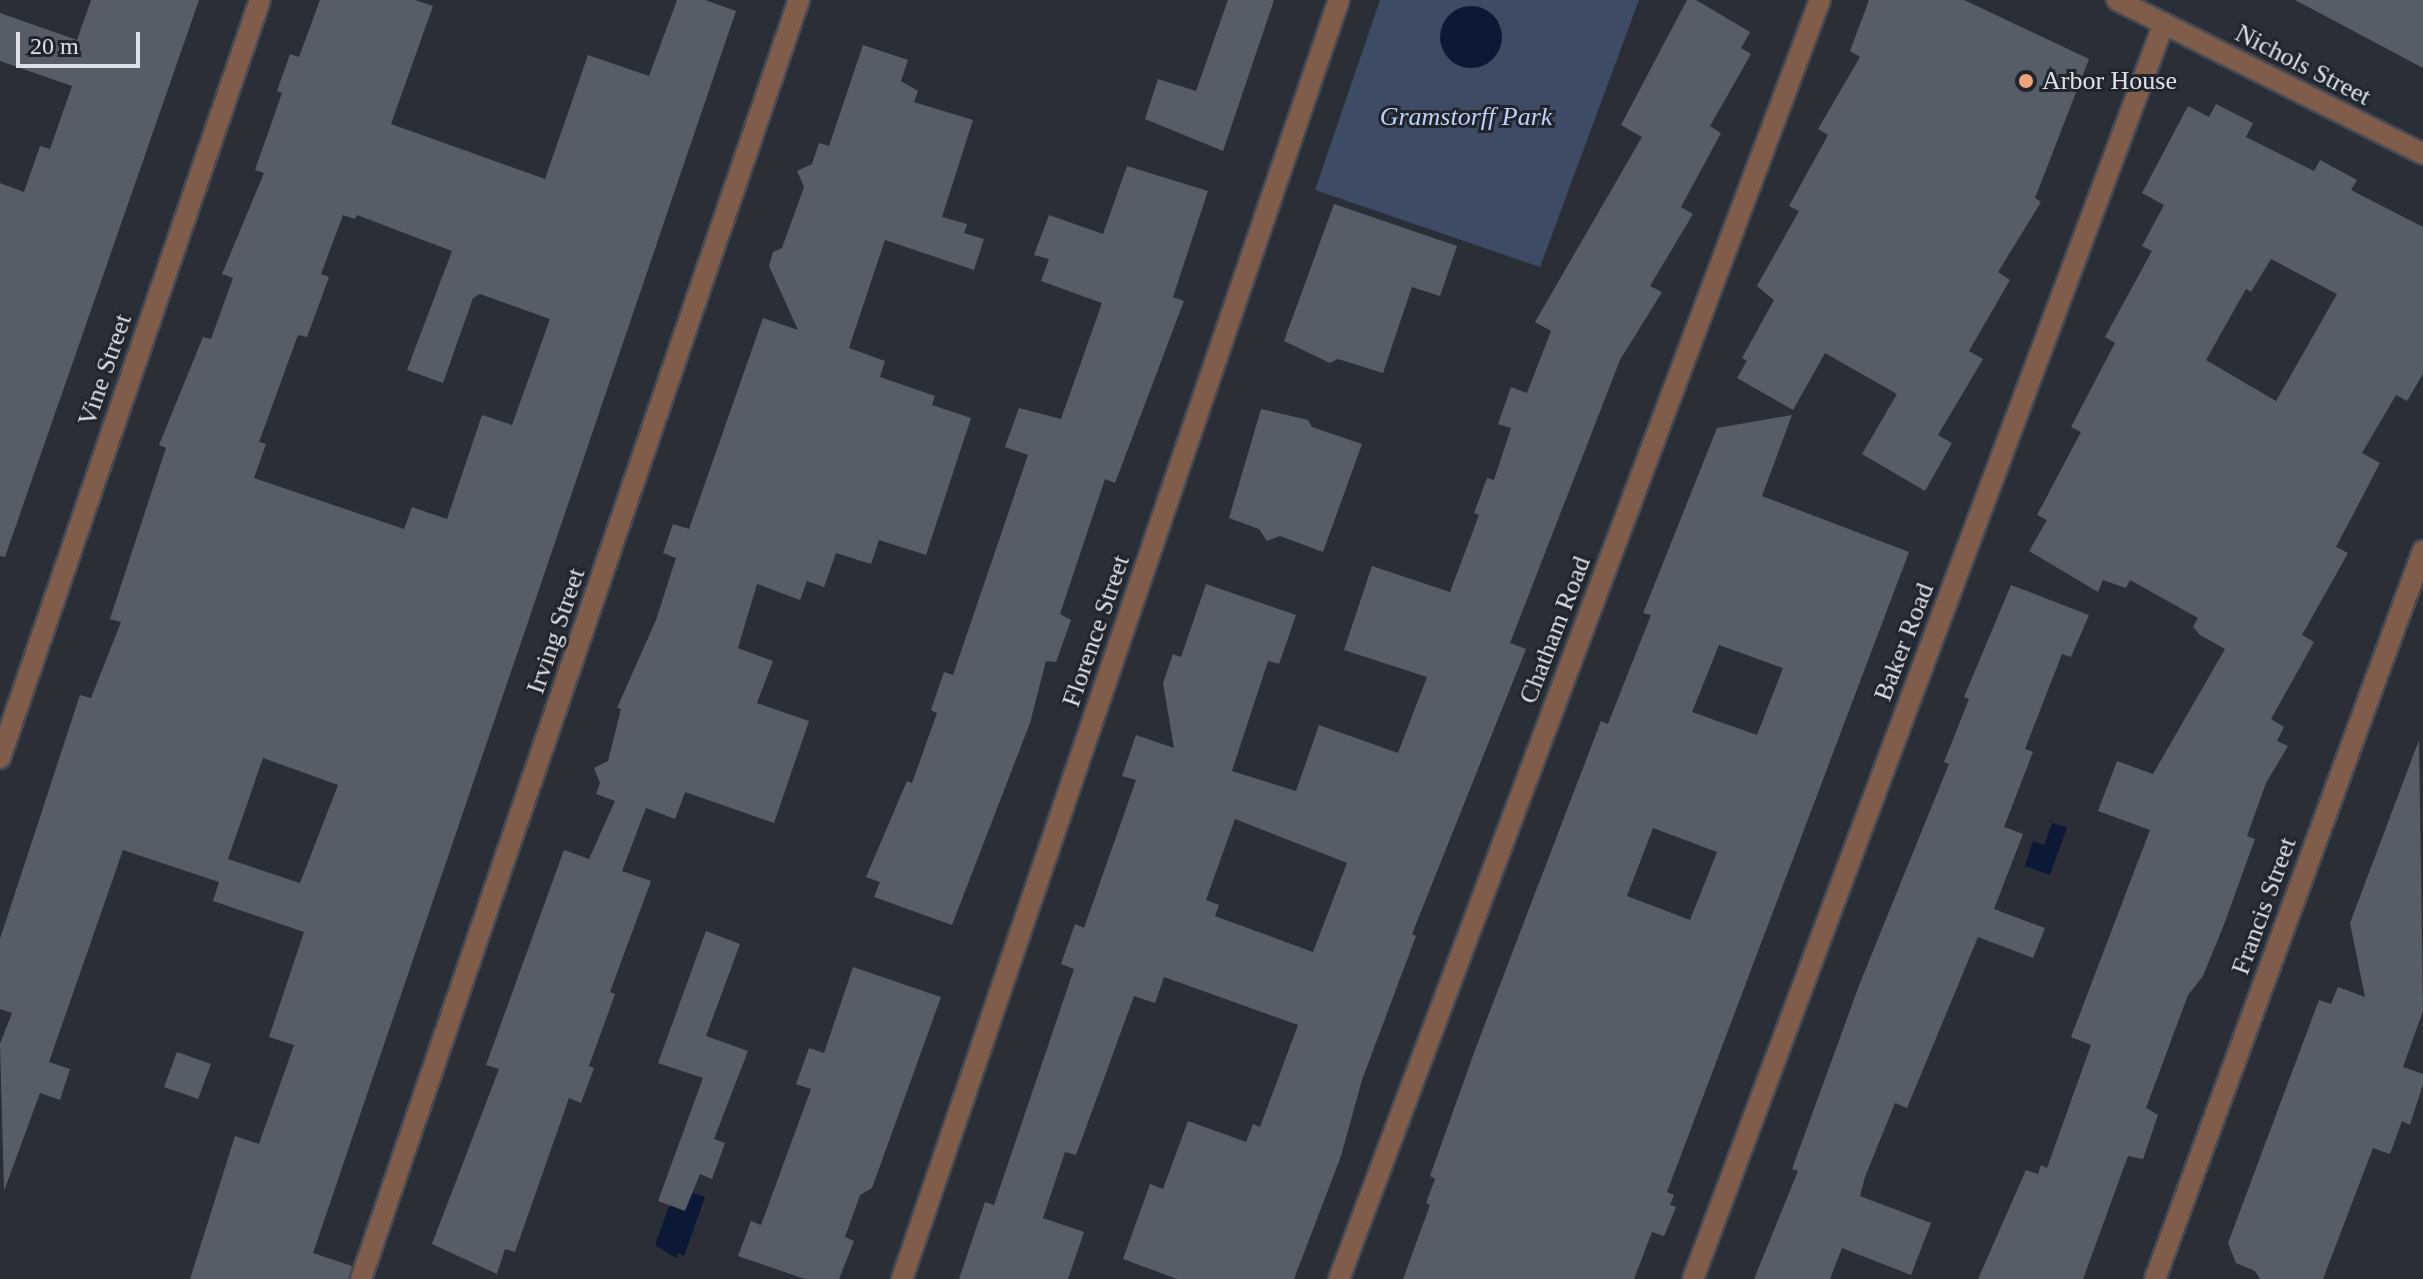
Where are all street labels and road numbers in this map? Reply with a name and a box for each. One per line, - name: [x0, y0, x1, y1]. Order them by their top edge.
- street label: Nichols Street: [2230, 17, 2376, 113]
- street label: Vine Street: [71, 310, 139, 430]
- street label: Florence Street: [1056, 551, 1136, 711]
- street label: Chatham Road: [1513, 552, 1597, 708]
- street label: Irving Street: [520, 564, 592, 698]
- street label: Baker Road: [1867, 579, 1941, 705]
- street label: Francis Street: [2225, 833, 2303, 979]

